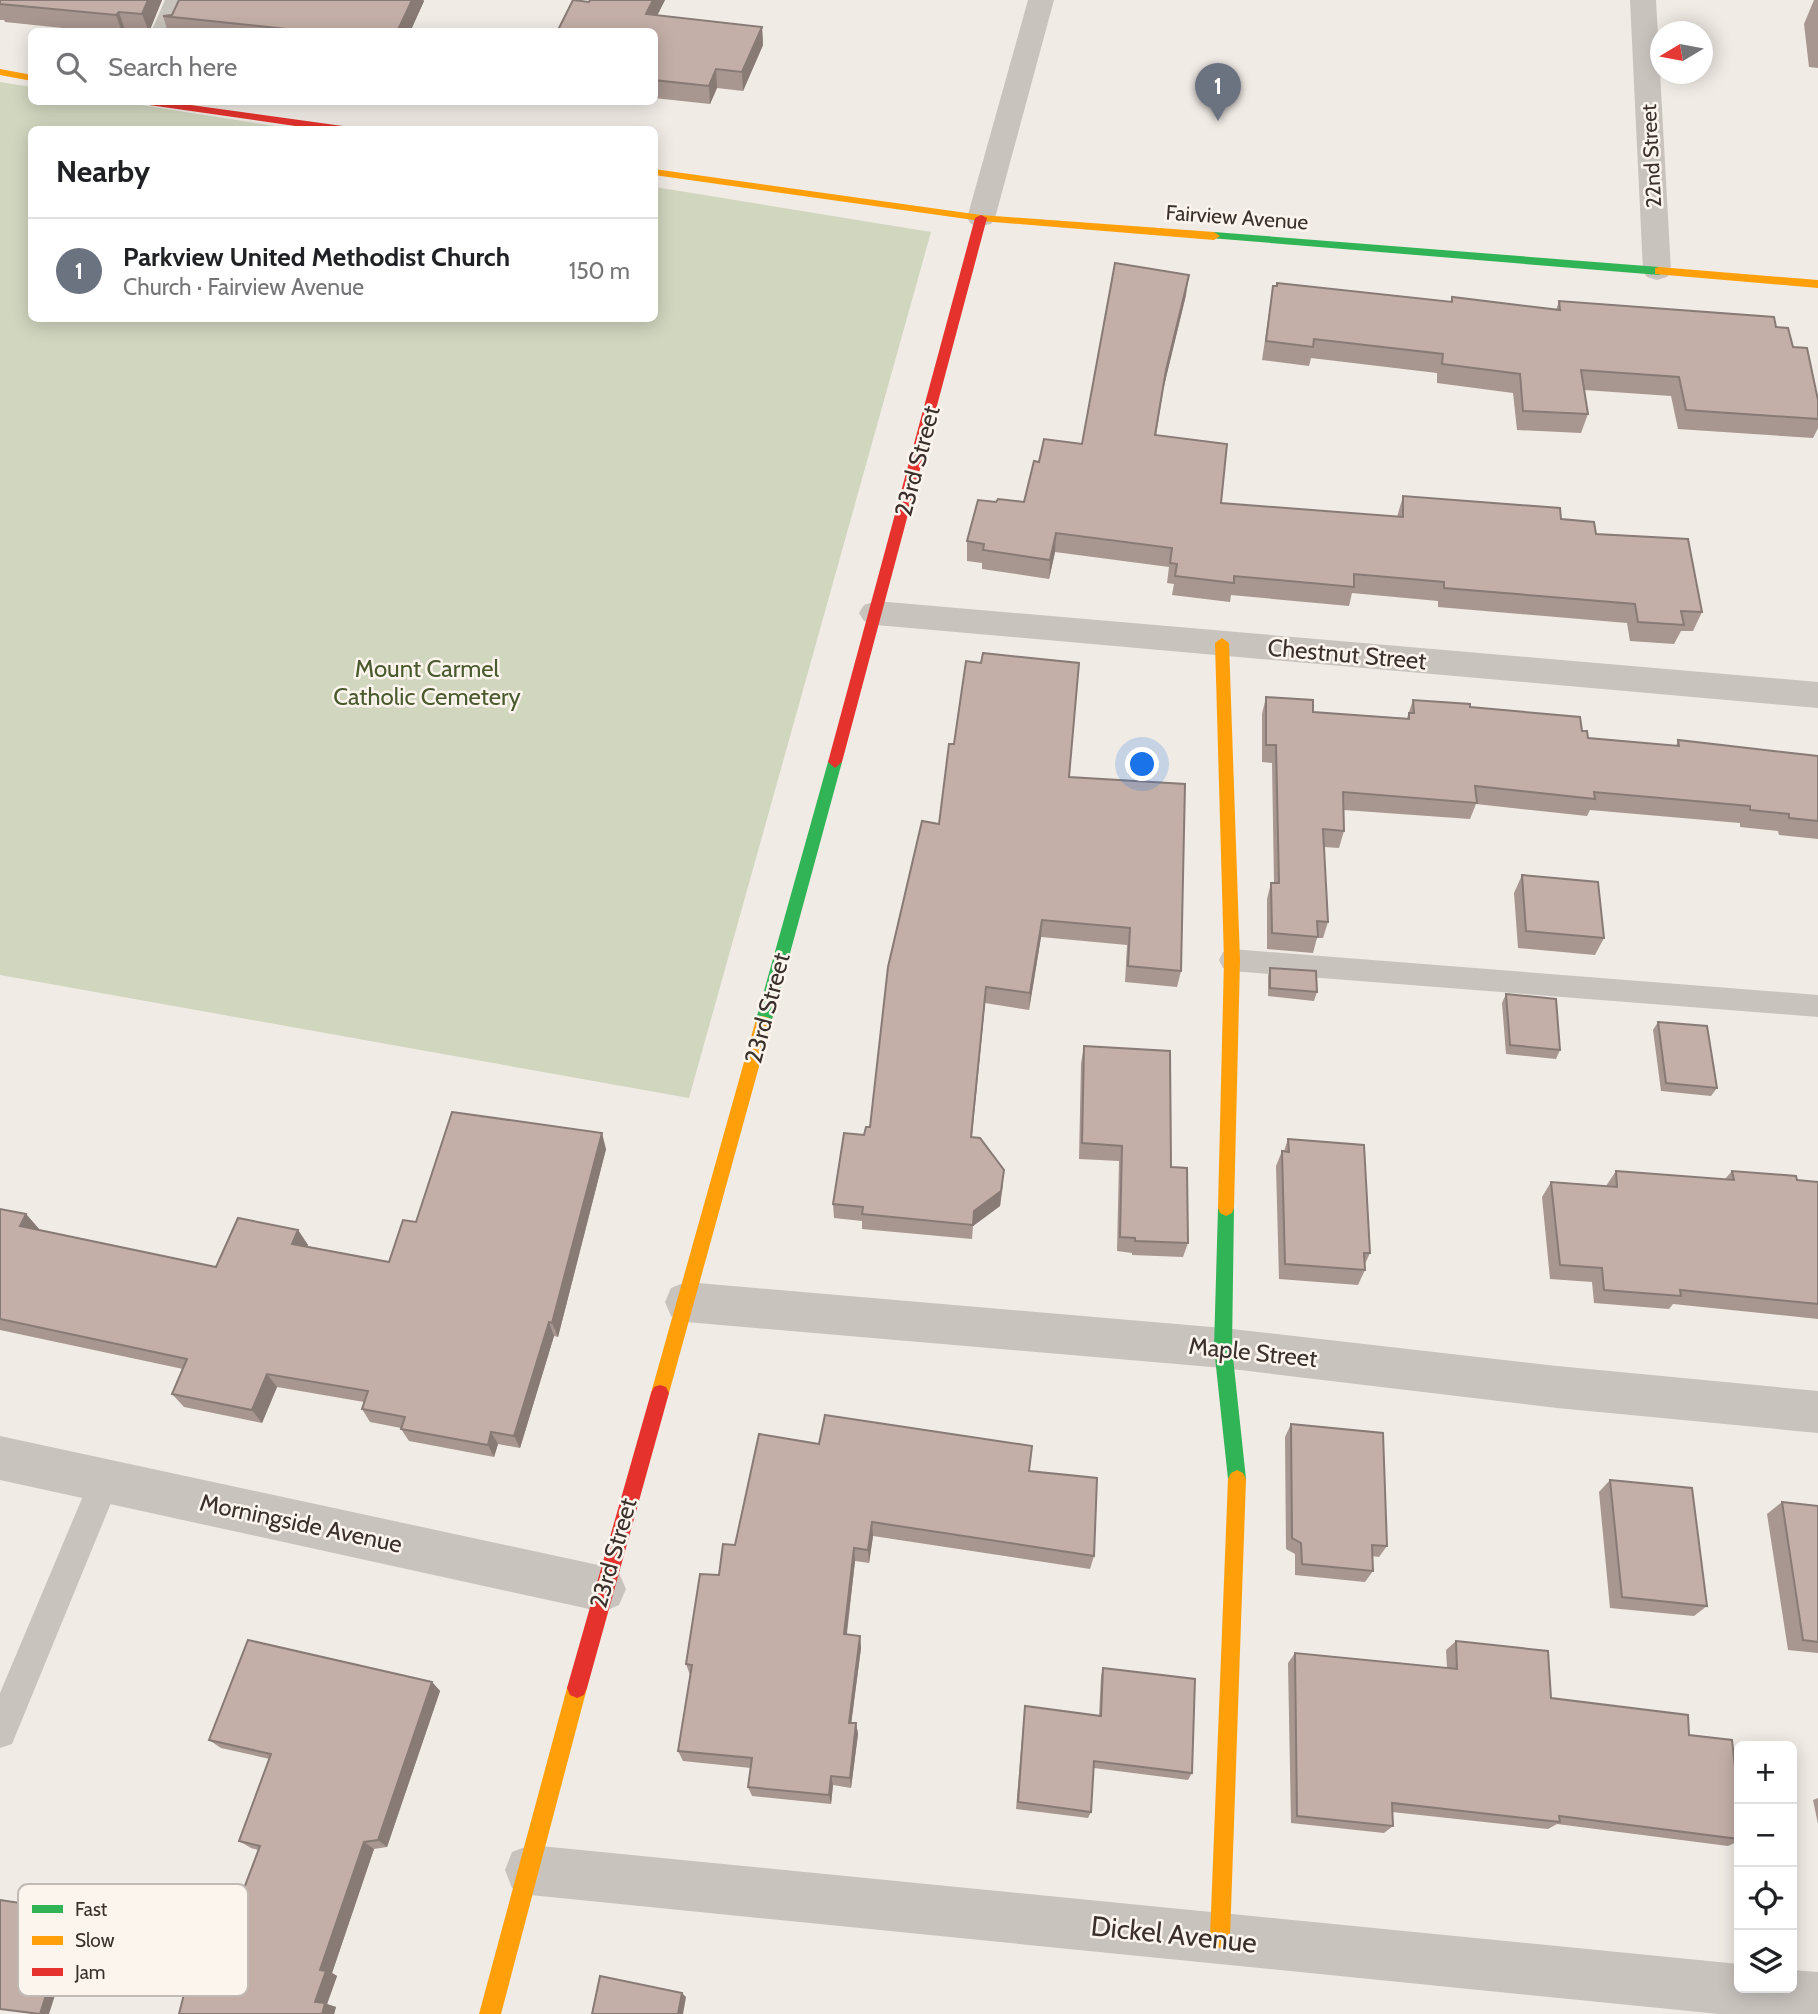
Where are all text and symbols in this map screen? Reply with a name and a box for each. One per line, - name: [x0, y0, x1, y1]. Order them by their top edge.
- north arrow: [1650, 21, 1713, 84]
- search box: [28, 28, 658, 105]
- icon: search: [52, 48, 90, 86]
- text: Search here: [108, 51, 237, 83]
- pin: 1: [1195, 63, 1241, 121]
- street label: 22nd Street: [1636, 103, 1666, 209]
- text: Nearby: [56, 153, 150, 190]
- street label: Fairview Avenue: [1165, 200, 1309, 234]
- text: Parkview United Methodist Church: [123, 241, 510, 273]
- text: 1: [75, 257, 83, 285]
- text: 150 m: [569, 257, 630, 285]
- text: Church · Fairview Avenue: [123, 273, 364, 301]
- street label: 23rd Street: [888, 403, 946, 519]
- street label: Chestnut Street: [1266, 633, 1428, 675]
- park label: Mount Carmel Catholic Cemetery: [333, 654, 521, 711]
- your location: [1125, 747, 1159, 781]
- street label: 23rd Street: [738, 950, 796, 1066]
- street label: Maple Street: [1187, 1331, 1319, 1373]
- street label: Morningside Avenue: [197, 1487, 405, 1559]
- street label: 23rd Street: [583, 1495, 643, 1611]
- map controls: [1734, 1741, 1797, 1993]
- button: +: [1734, 1741, 1797, 1804]
- button: −: [1734, 1804, 1797, 1867]
- button: locate: [1734, 1867, 1797, 1930]
- legend: [18, 1884, 248, 1996]
- text: Fast: [75, 1898, 108, 1921]
- street label: Dickel Avenue: [1089, 1908, 1259, 1960]
- text: Slow: [75, 1929, 115, 1952]
- button: layers: [1734, 1930, 1797, 1993]
- text: Jam: [74, 1961, 105, 1984]

